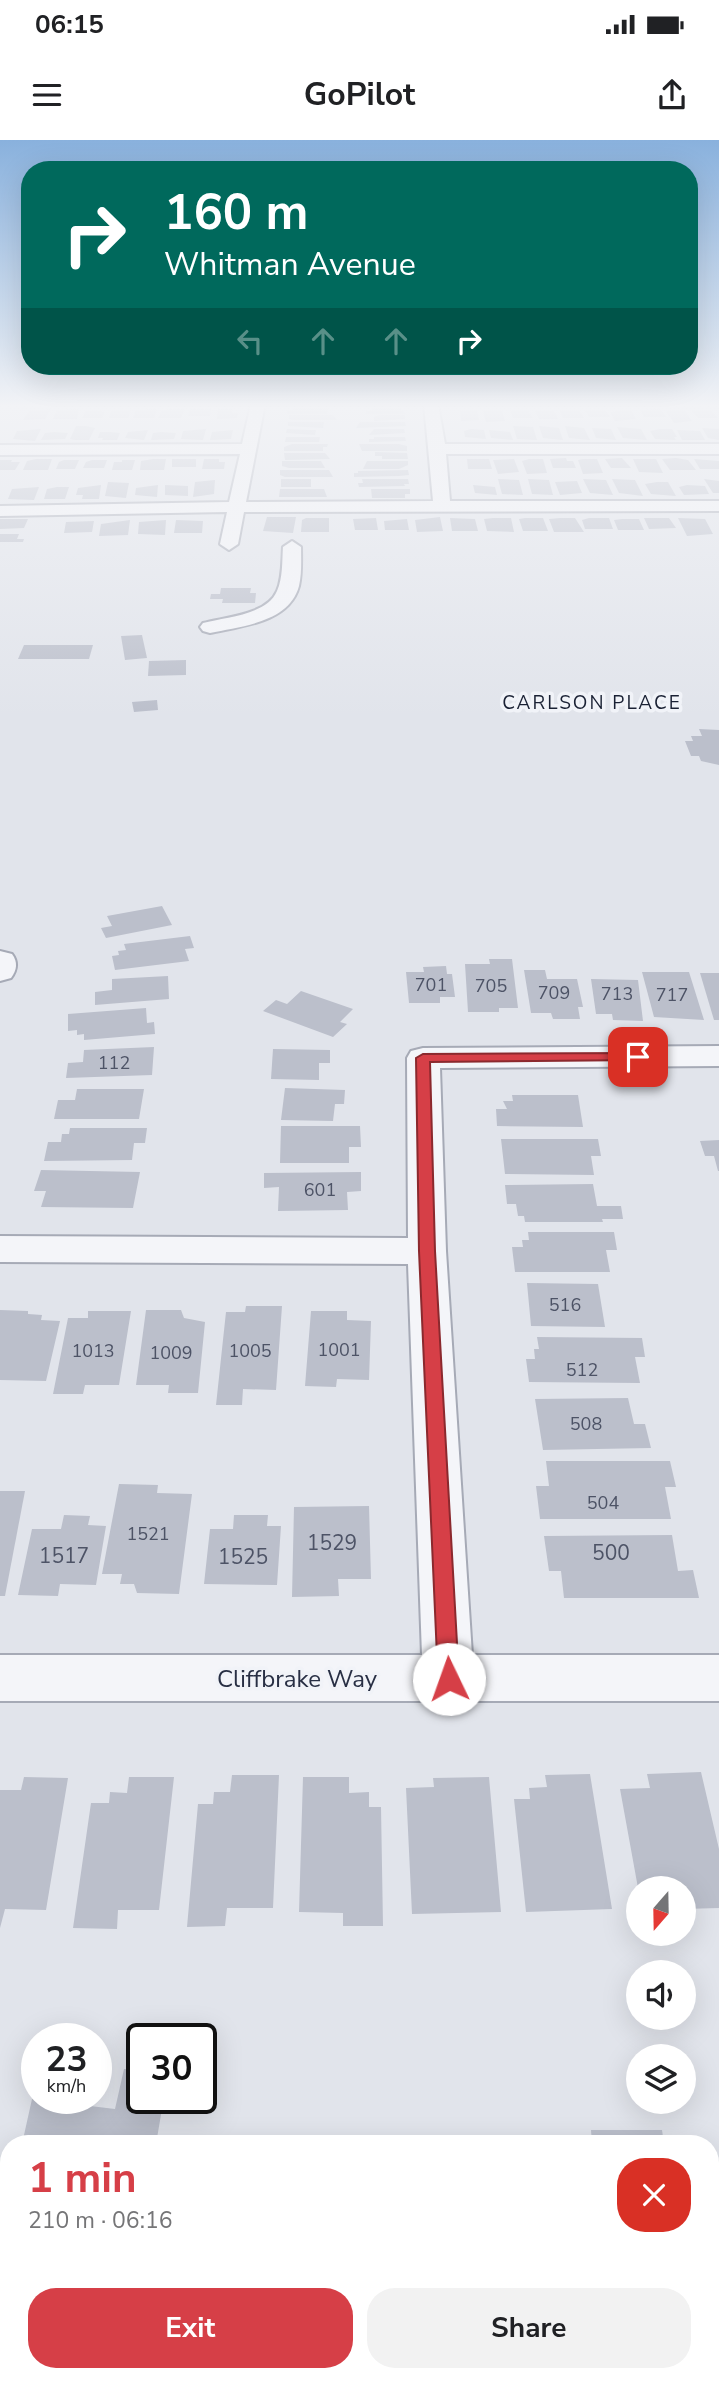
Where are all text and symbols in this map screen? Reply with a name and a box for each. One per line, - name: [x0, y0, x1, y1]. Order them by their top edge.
- text: 06:15: [35, 7, 104, 42]
- text: GoPilot: [304, 73, 415, 116]
- icon: menu: [28, 76, 66, 114]
- icon: share: [653, 76, 691, 114]
- text: 160 m: [164, 179, 308, 246]
- icon: right: [49, 189, 140, 280]
- text: Whitman Avenue: [164, 243, 416, 286]
- icon: left: [231, 322, 269, 360]
- icon: ahead: [304, 322, 342, 360]
- icon: ahead: [377, 322, 415, 360]
- icon: right: [450, 322, 488, 360]
- district label: CARLSON PLACE: [502, 690, 682, 716]
- house number: 701: [415, 973, 447, 997]
- house number: 705: [475, 974, 507, 998]
- house number: 709: [538, 981, 570, 1005]
- house number: 713: [601, 982, 633, 1006]
- house number: 717: [656, 983, 688, 1007]
- pin: [608, 1027, 668, 1087]
- icon: arrive: [619, 1038, 657, 1076]
- house number: 112: [98, 1051, 130, 1075]
- house number: 601: [304, 1178, 336, 1202]
- house number: 516: [549, 1293, 581, 1317]
- house number: 1001: [317, 1338, 361, 1362]
- house number: 1013: [71, 1339, 115, 1363]
- house number: 1005: [228, 1339, 272, 1363]
- house number: 1009: [149, 1341, 193, 1365]
- house number: 512: [566, 1358, 598, 1382]
- house number: 508: [570, 1412, 602, 1436]
- house number: 504: [587, 1491, 619, 1515]
- house number: 1521: [126, 1522, 170, 1546]
- house number: 1529: [307, 1529, 357, 1557]
- house number: 500: [592, 1539, 630, 1567]
- house number: 1517: [39, 1542, 89, 1570]
- house number: 1525: [218, 1543, 268, 1571]
- position arrow: [412, 1642, 486, 1716]
- street label: Cliffbrake Way: [217, 1663, 378, 1695]
- north arrow: [626, 1876, 696, 1946]
- map controls: [626, 1876, 696, 2114]
- button: sound: [626, 1960, 696, 2030]
- speed limit sign: 30: [126, 2023, 217, 2114]
- text: 23: [45, 2036, 88, 2083]
- button: layers: [626, 2044, 696, 2114]
- text: km/h: [47, 2074, 86, 2098]
- text: 1 min: [28, 2150, 137, 2207]
- button: close: [617, 2158, 691, 2232]
- text: 210 m · 06:16: [28, 2205, 173, 2236]
- button: Exit: [28, 2288, 353, 2368]
- button: Share: [367, 2288, 691, 2368]

